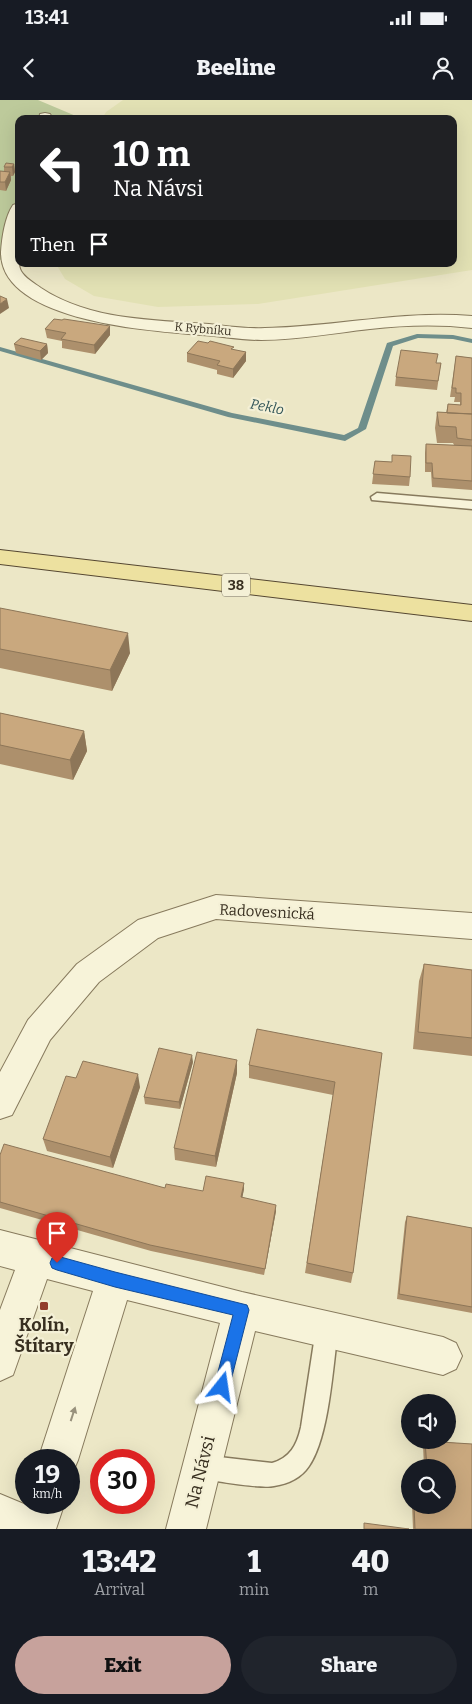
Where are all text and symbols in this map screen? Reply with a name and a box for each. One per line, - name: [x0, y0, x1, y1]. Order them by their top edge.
- text: 13:41: [25, 6, 68, 29]
- icon: back: [15, 54, 43, 82]
- text: Beeline: [196, 54, 276, 81]
- icon: person: [429, 54, 457, 82]
- text: 10 m: [113, 133, 190, 175]
- icon: left: [30, 135, 95, 200]
- text: Na Návsi: [113, 175, 203, 202]
- icon: arrive: [85, 230, 113, 258]
- text: Then: [30, 233, 75, 256]
- street label: K Rybníku: [174, 320, 233, 339]
- water label: Peklo: [249, 395, 285, 419]
- road number: 38: [222, 574, 250, 596]
- street label: Radovesnická: [219, 901, 315, 923]
- pin: [36, 1212, 78, 1263]
- icon: arrive: [43, 1219, 71, 1247]
- marker: Kolín, Štítary: [38, 1300, 50, 1312]
- place label: Kolín, Štítary: [14, 1314, 75, 1357]
- position arrow: [195, 1360, 247, 1412]
- map controls: [401, 1394, 456, 1514]
- button: sound: [401, 1394, 456, 1449]
- one-way arrow: [70, 1406, 77, 1421]
- street label: Na Návsi: [180, 1434, 220, 1510]
- speed limit sign: 30: [90, 1449, 155, 1514]
- button: search: [401, 1459, 456, 1514]
- text: 19: [35, 1460, 60, 1490]
- text: km/h: [33, 1487, 62, 1501]
- text: 13:42: [83, 1544, 156, 1580]
- text: 1: [247, 1544, 261, 1580]
- text: 40: [352, 1544, 389, 1580]
- text: Arrival: [94, 1580, 145, 1599]
- text: min: [239, 1580, 269, 1599]
- text: m: [363, 1580, 378, 1599]
- button: Exit: [15, 1636, 231, 1694]
- button: Share: [241, 1636, 457, 1694]

